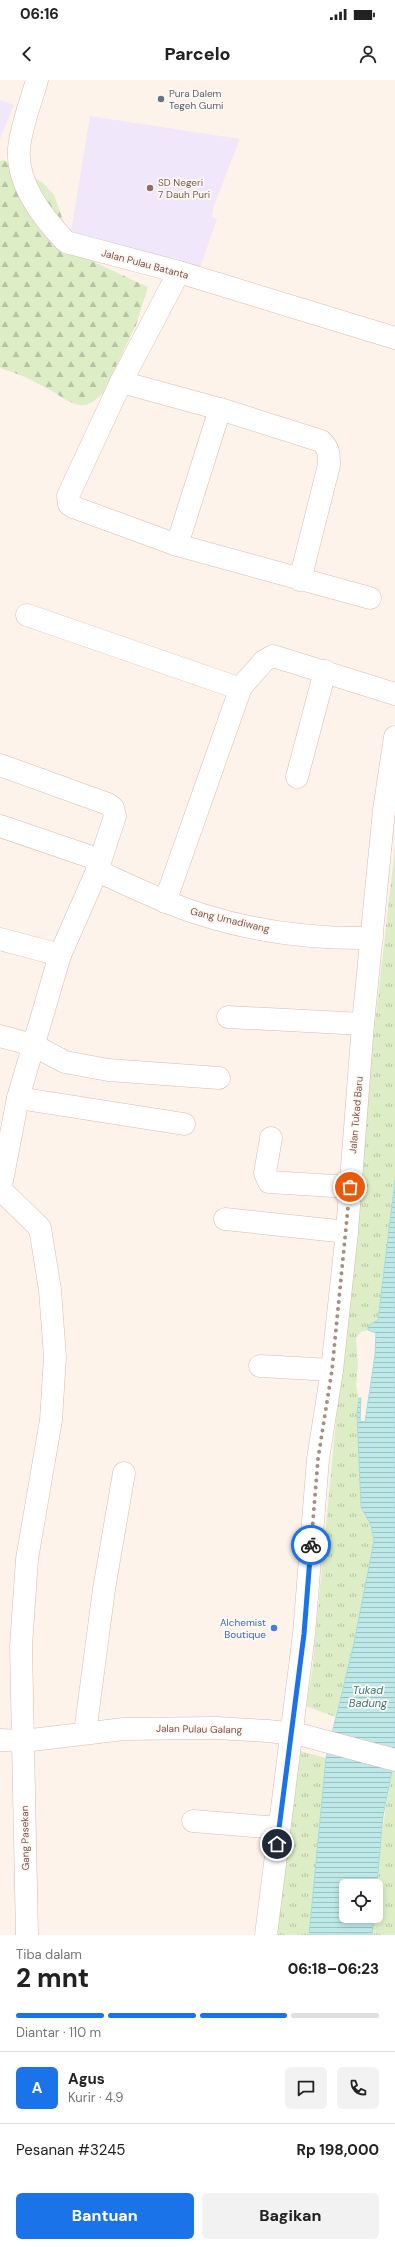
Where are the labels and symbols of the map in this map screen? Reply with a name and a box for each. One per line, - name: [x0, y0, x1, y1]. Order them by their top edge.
- place label: Pura Dalem Tegeh Gumi: [169, 87, 223, 112]
- marker: Pura Dalem Tegeh Gumi: [156, 94, 166, 104]
- place label: SD Negeri 7 Dauh Puri: [158, 176, 210, 201]
- marker: SD Negeri 7 Dauh Puri: [145, 183, 155, 193]
- street label: Jalan Pulau Batanta: [100, 246, 190, 282]
- street label: Gang Umadiwang: [189, 905, 271, 936]
- street label: Jalan Tukad Baru: [346, 1076, 366, 1154]
- pin: [333, 1170, 367, 1204]
- courier: [291, 1525, 331, 1565]
- place label: Alchemist Boutique: [220, 1616, 266, 1641]
- marker: Alchemist Boutique: [269, 1623, 279, 1633]
- water label: Tukad Badung: [349, 1683, 388, 1710]
- street label: Jalan Pulau Galang: [156, 1722, 243, 1736]
- street label: Gang Pasekan: [18, 1805, 32, 1871]
- pin: [260, 1827, 294, 1861]

